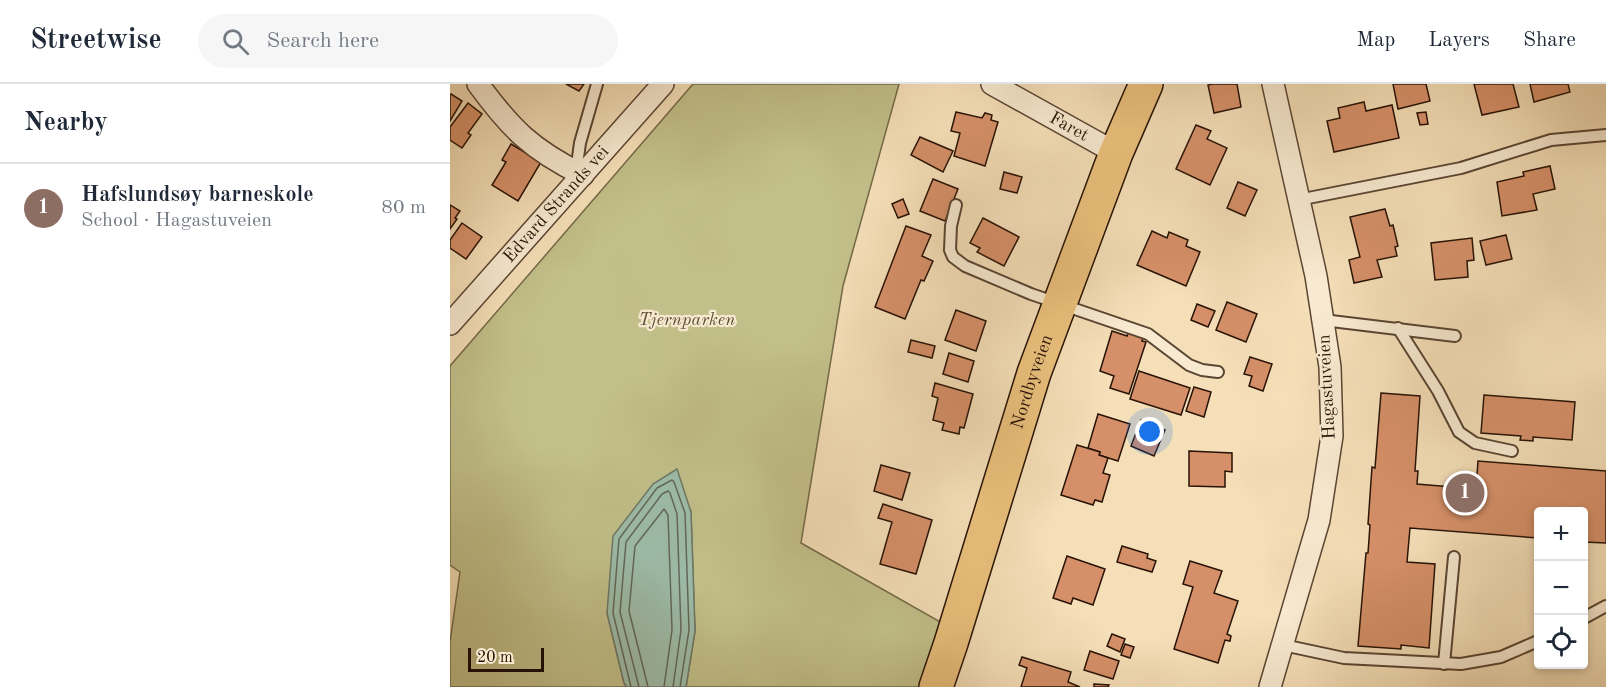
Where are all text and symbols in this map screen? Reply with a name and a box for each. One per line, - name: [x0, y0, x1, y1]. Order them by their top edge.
- search box: [198, 14, 618, 68]
- icon: search: [219, 25, 252, 58]
- text: Streetwise: [30, 27, 162, 55]
- text: Search here: [267, 30, 379, 52]
- text: Map: [1356, 30, 1395, 51]
- text: Layers: [1428, 30, 1490, 51]
- text: Share: [1523, 30, 1576, 51]
- street label: Faret: [1046, 109, 1092, 145]
- text: Nearby: [24, 110, 108, 136]
- street label: Edvard Strands vei: [500, 142, 613, 266]
- text: Hafslundsøy barneskole: [81, 184, 314, 206]
- text: 1: [38, 198, 49, 218]
- text: 80 m: [381, 198, 426, 218]
- text: School · Hagastuveien: [81, 211, 272, 231]
- park label: Tjernparken: [639, 311, 735, 329]
- street label: Nordbyveien: [1008, 332, 1057, 431]
- street label: Hagastuveien: [1315, 334, 1339, 440]
- your location: [1135, 417, 1164, 446]
- pin: 1: [1446, 470, 1484, 516]
- map controls: [1534, 507, 1588, 669]
- button: +: [1534, 507, 1588, 561]
- button: −: [1534, 561, 1588, 615]
- button: locate: [1534, 615, 1588, 669]
- scale bar: [468, 645, 544, 672]
- text: 20 m: [477, 650, 513, 666]

